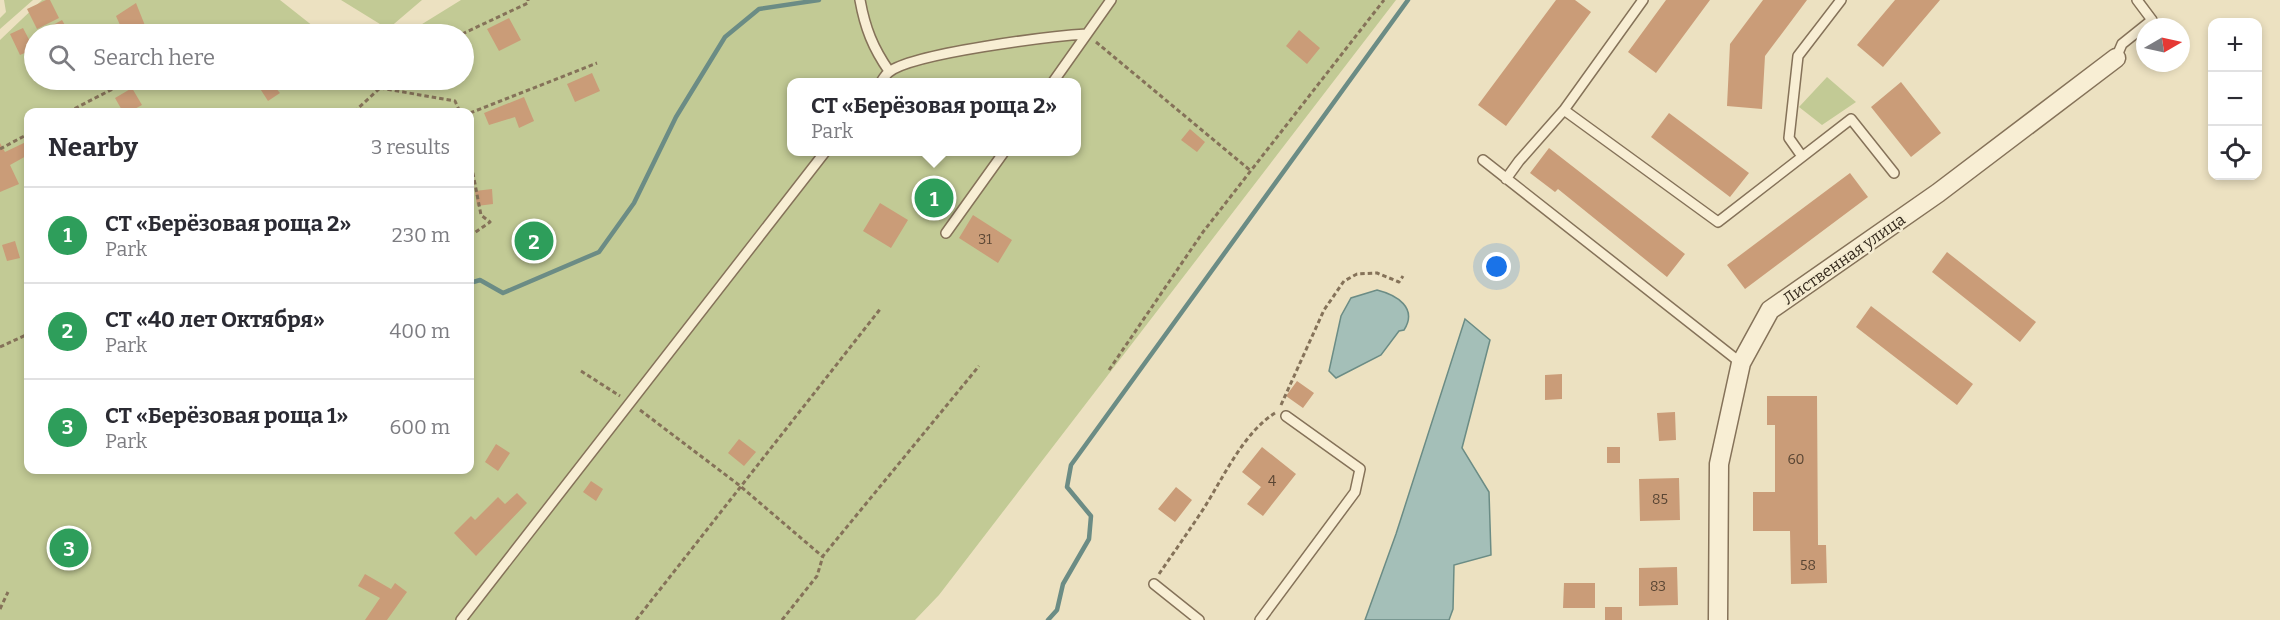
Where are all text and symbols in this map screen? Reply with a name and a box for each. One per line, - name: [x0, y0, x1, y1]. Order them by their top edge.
- north arrow: [2136, 18, 2190, 72]
- map controls: [2208, 18, 2262, 180]
- button: +: [2208, 18, 2262, 72]
- search box: [24, 24, 474, 90]
- icon: search: [45, 41, 78, 74]
- text: Search here: [93, 44, 215, 71]
- button: −: [2208, 72, 2262, 126]
- popup: [787, 78, 1081, 156]
- text: СТ «Берёзовая роща 2»: [811, 92, 1057, 119]
- text: Park: [811, 119, 853, 143]
- button: locate: [2208, 126, 2262, 180]
- text: Nearby: [48, 132, 138, 163]
- text: 3 results: [371, 135, 450, 159]
- pin: 1: [914, 176, 954, 220]
- text: СТ «Берёзовая роща 2»: [105, 210, 351, 237]
- street label: Лиственная улица: [1779, 210, 1909, 308]
- pin: 2: [514, 218, 554, 264]
- text: 1: [63, 223, 72, 247]
- text: 230 m: [392, 223, 450, 247]
- house number: 31: [978, 231, 992, 248]
- text: Park: [105, 237, 147, 261]
- your location: [1482, 252, 1511, 281]
- text: СТ «40 лет Октября»: [105, 306, 325, 333]
- text: 2: [62, 319, 73, 343]
- text: 400 m: [390, 319, 450, 343]
- text: Park: [105, 333, 147, 357]
- text: СТ «Берёзовая роща 1»: [105, 402, 348, 429]
- text: 3: [62, 415, 73, 439]
- text: 600 m: [390, 415, 450, 439]
- text: Park: [105, 429, 147, 453]
- house number: 60: [1787, 451, 1805, 468]
- house number: 4: [1268, 473, 1276, 490]
- house number: 85: [1652, 491, 1668, 508]
- pin: 3: [50, 526, 88, 570]
- house number: 58: [1800, 557, 1816, 574]
- house number: 83: [1650, 578, 1666, 595]

